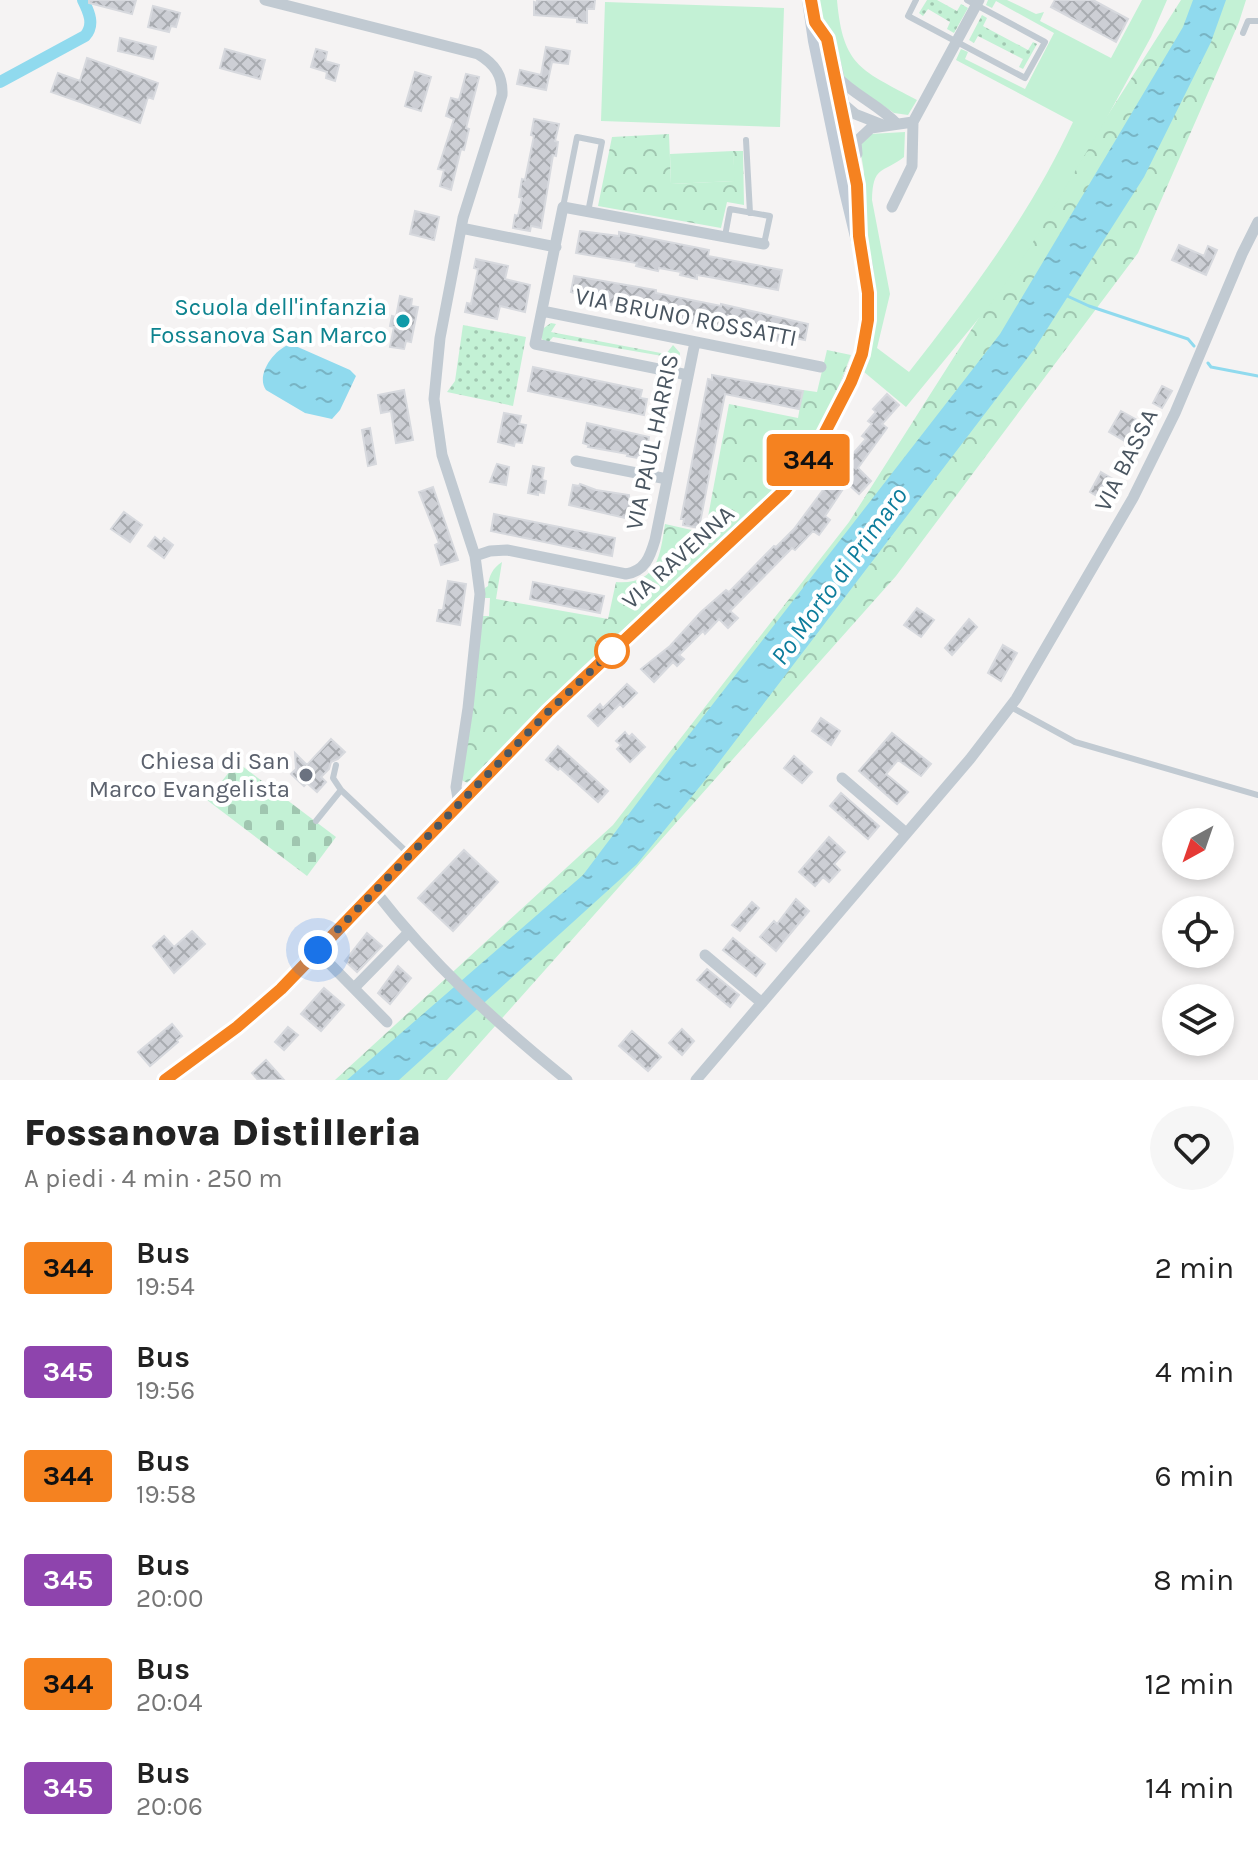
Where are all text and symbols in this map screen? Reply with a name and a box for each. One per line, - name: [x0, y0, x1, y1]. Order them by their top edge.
- street label: VIA BRUNO ROSSATTI: [573, 282, 799, 352]
- place label: Scuola dell'infanzia Fossanova San Marco: [149, 293, 387, 349]
- marker: Scuola dell'infanzia Fossanova San Marco: [394, 312, 412, 330]
- street label: VIA PAUL HARRIS: [620, 352, 684, 532]
- street label: VIA BASSA: [1088, 404, 1164, 516]
- line badge: 344: [762, 434, 854, 486]
- text: 344: [783, 443, 833, 476]
- water label: Po Morto di Primaro: [764, 481, 914, 671]
- street label: VIA RAVENNA: [616, 499, 740, 615]
- unlabelled marker: [595, 634, 629, 668]
- place label: Chiesa di San Marco Evangelista: [89, 747, 290, 803]
- marker: Chiesa di San Marco Evangelista: [297, 766, 315, 784]
- north arrow: [1162, 808, 1234, 880]
- map controls: [1162, 808, 1234, 1056]
- button: locate: [1162, 896, 1234, 968]
- your location: [298, 930, 338, 970]
- button: layers: [1162, 984, 1234, 1056]
- button: heart: [1150, 1106, 1234, 1190]
- text: Fossanova Distilleria: [24, 1110, 421, 1155]
- text: A piedi · 4 min · 250 m: [24, 1163, 283, 1194]
- text: Bus: [136, 1235, 190, 1271]
- text: 2 min: [1154, 1250, 1234, 1286]
- text: 344: [43, 1251, 93, 1284]
- text: 19:54: [136, 1271, 195, 1302]
- text: Bus: [136, 1339, 190, 1375]
- text: 4 min: [1155, 1354, 1234, 1390]
- text: 345: [43, 1355, 93, 1388]
- text: 19:56: [136, 1375, 195, 1406]
- text: Bus: [136, 1443, 190, 1479]
- text: 6 min: [1155, 1458, 1234, 1494]
- text: 344: [43, 1459, 93, 1492]
- text: 19:58: [136, 1479, 196, 1510]
- text: Bus: [136, 1547, 190, 1583]
- text: 8 min: [1153, 1562, 1234, 1598]
- text: 345: [43, 1563, 93, 1596]
- text: 20:00: [136, 1583, 203, 1614]
- text: Bus: [136, 1651, 190, 1687]
- text: 12 min: [1144, 1666, 1234, 1702]
- text: 344: [43, 1667, 93, 1700]
- text: 20:04: [136, 1687, 202, 1718]
- text: Bus: [136, 1755, 190, 1791]
- text: 14 min: [1145, 1770, 1234, 1806]
- text: 345: [43, 1771, 93, 1804]
- text: 20:06: [136, 1791, 203, 1822]

